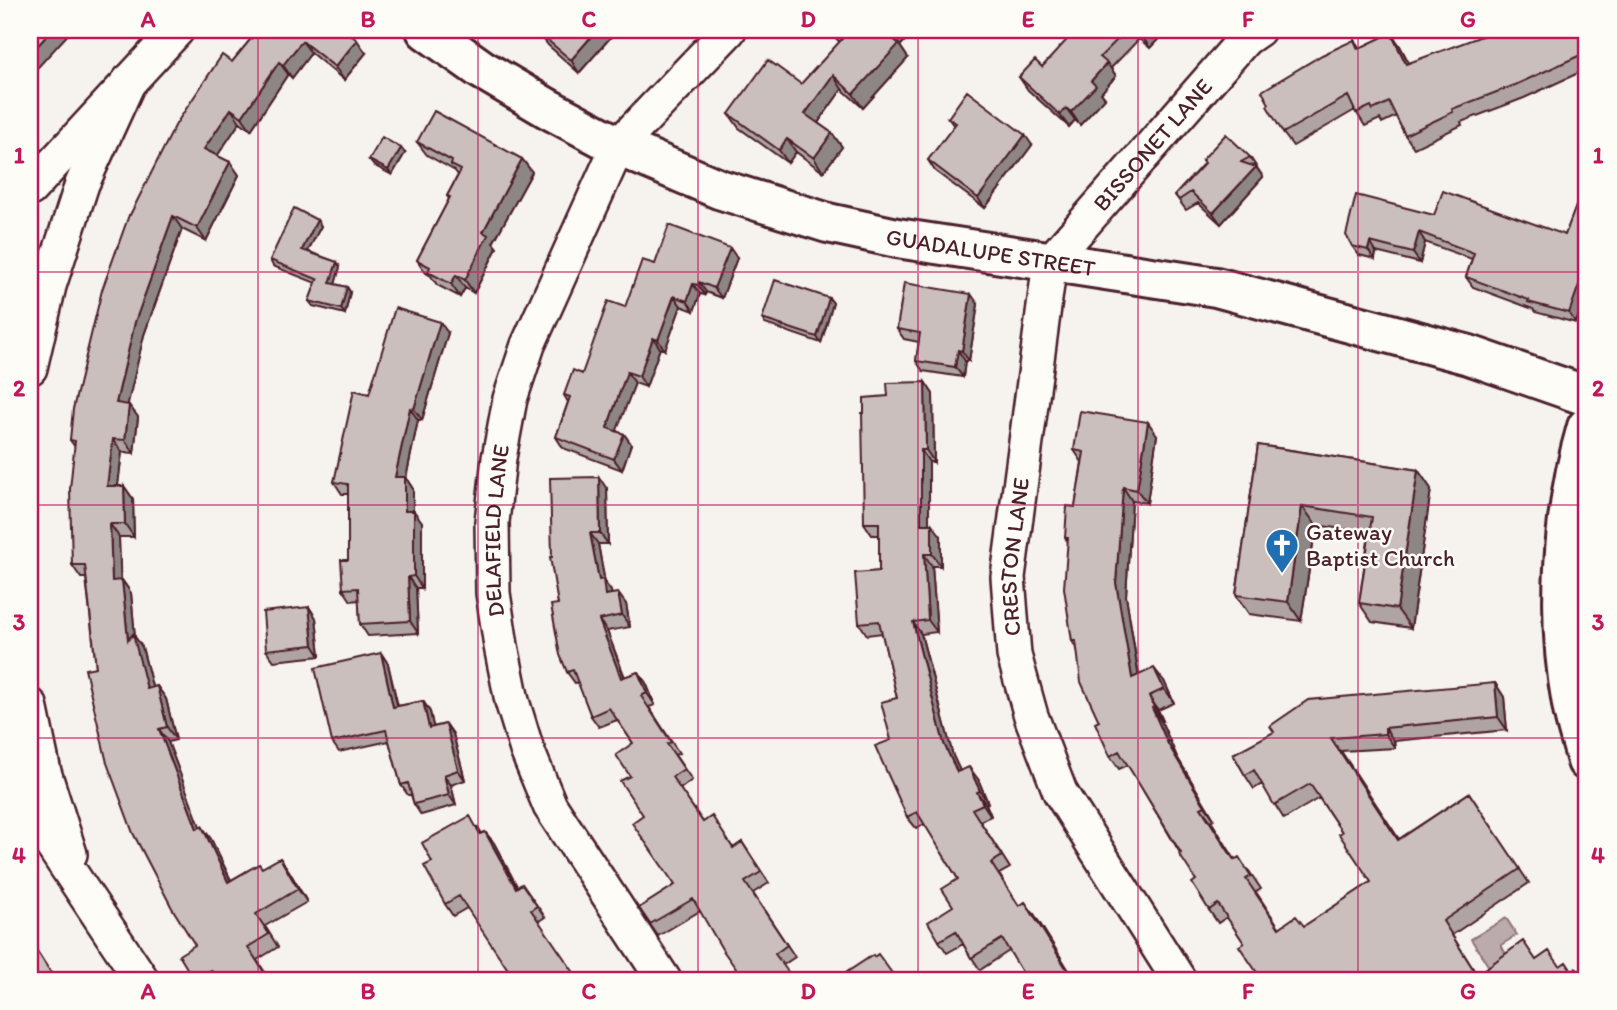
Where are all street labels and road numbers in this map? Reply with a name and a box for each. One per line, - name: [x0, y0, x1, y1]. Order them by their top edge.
- street label: BISSONET LANE: [1087, 73, 1218, 217]
- street label: GUADALUPE STREET: [883, 222, 1097, 282]
- street label: DELAFIELD LANE: [478, 442, 515, 619]
- street label: CRESTON LANE: [994, 476, 1035, 637]

